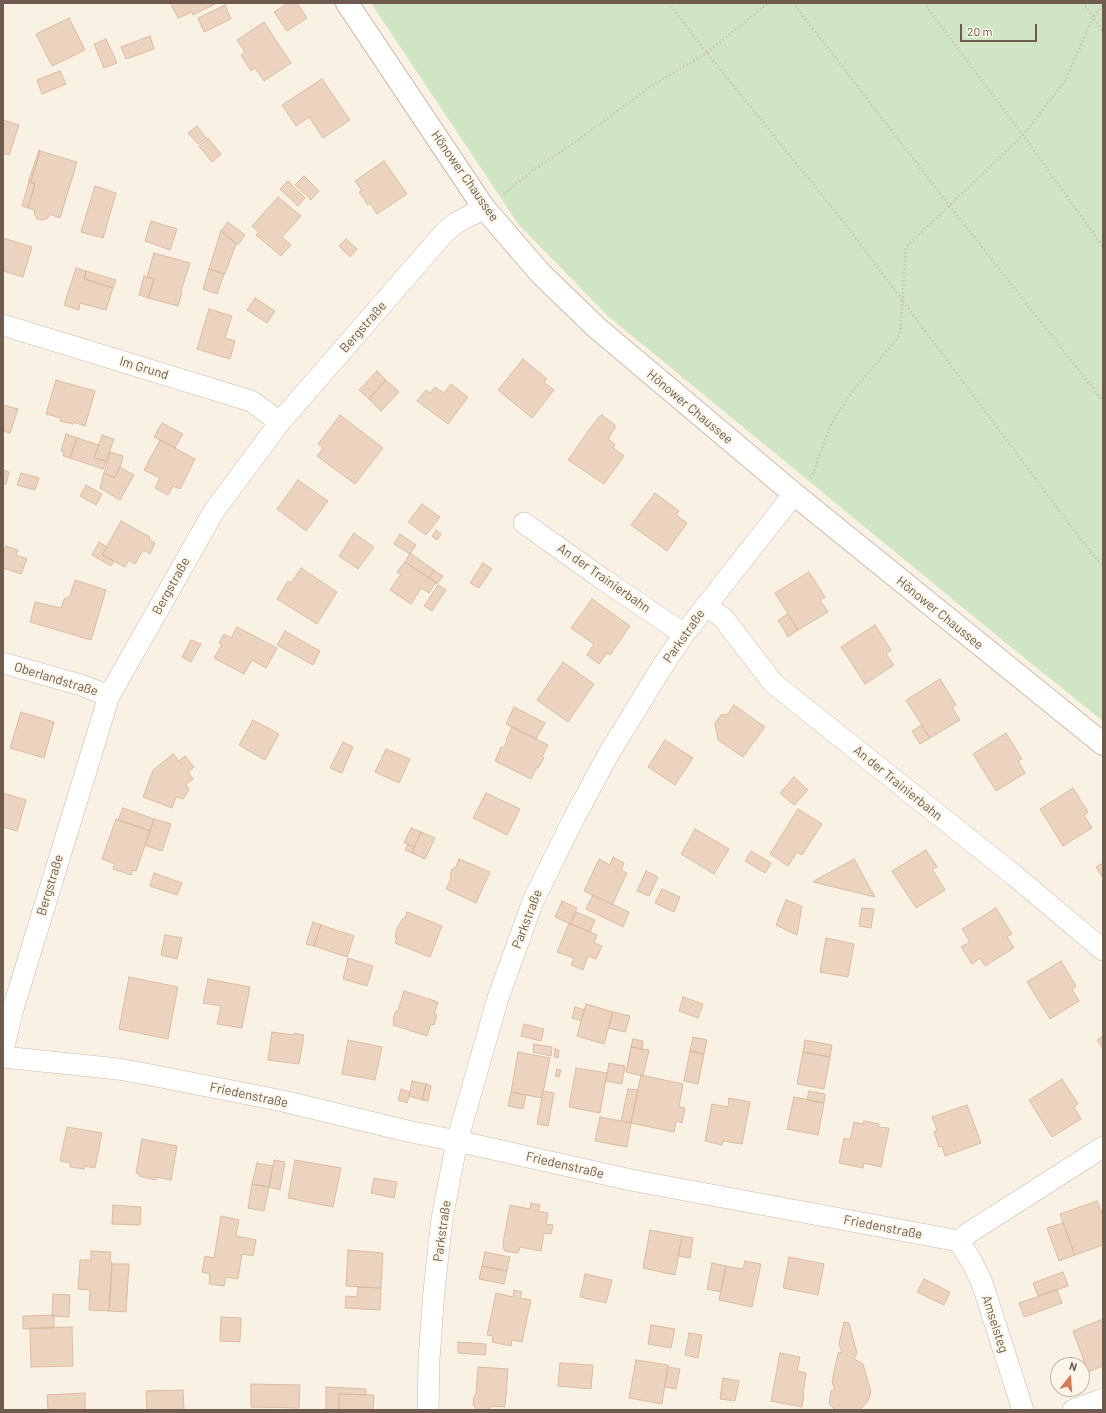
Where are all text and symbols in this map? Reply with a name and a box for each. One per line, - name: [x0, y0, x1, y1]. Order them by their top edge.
- scale bar: [962, 16, 1039, 42]
- text: 20 m: [967, 24, 993, 38]
- street label: Hönower Chaussee: [428, 128, 502, 224]
- street label: Bergstraße: [336, 298, 390, 356]
- street label: Im Grund: [118, 353, 170, 383]
- street label: Hönower Chaussee: [644, 367, 736, 447]
- street label: An der Trainierbahn: [554, 540, 654, 616]
- street label: Bergstraße: [149, 555, 193, 617]
- street label: Hönower Chaussee: [893, 573, 987, 653]
- street label: Parkstraße: [660, 606, 708, 666]
- street label: Oberlandstraße: [12, 659, 100, 699]
- street label: An der Trainierbahn: [850, 742, 946, 824]
- street label: Bergstraße: [33, 853, 67, 917]
- street label: Parkstraße: [509, 887, 545, 951]
- street label: Friedenstraße: [208, 1079, 290, 1111]
- street label: Friedenstraße: [524, 1148, 606, 1182]
- street label: Parkstraße: [430, 1199, 454, 1263]
- street label: Friedenstraße: [842, 1212, 924, 1242]
- street label: Amselsteg: [978, 1293, 1012, 1355]
- north arrow: [1050, 1357, 1090, 1397]
- text: N: [1068, 1359, 1079, 1373]

